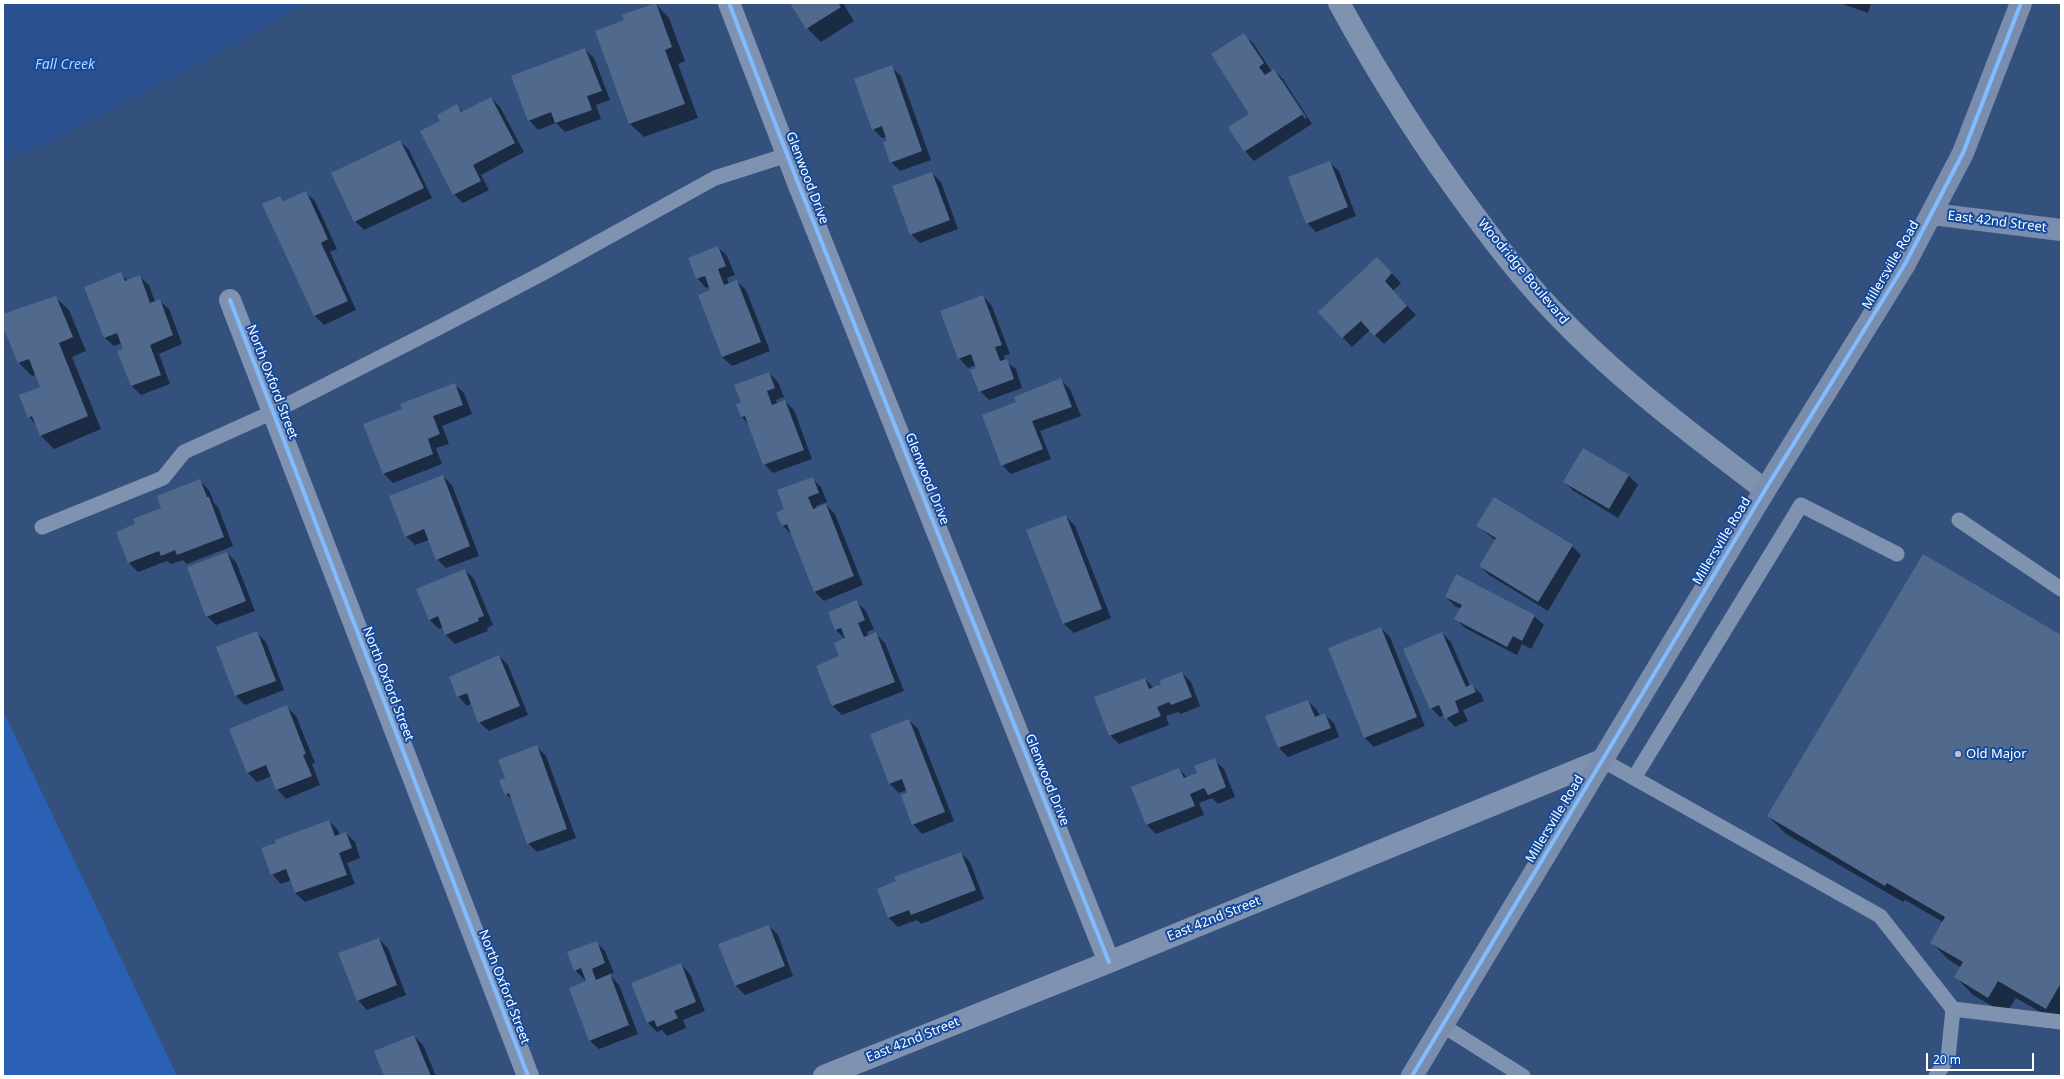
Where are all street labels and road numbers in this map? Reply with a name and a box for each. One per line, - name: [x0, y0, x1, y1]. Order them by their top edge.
- street label: Glenwood Drive: [782, 130, 832, 226]
- street label: East 42nd Street: [1947, 208, 2047, 236]
- street label: Woodridge Boulevard: [1474, 216, 1572, 328]
- street label: Millersville Road: [1859, 218, 1923, 312]
- street label: North Oxford Street: [243, 323, 301, 441]
- street label: Glenwood Drive: [901, 431, 953, 527]
- street label: Millersville Road: [1690, 494, 1754, 588]
- street label: North Oxford Street: [359, 625, 417, 743]
- street label: Glenwood Drive: [1021, 732, 1073, 828]
- street label: Millersville Road: [1523, 772, 1587, 866]
- street label: East 42nd Street: [1165, 893, 1263, 945]
- street label: North Oxford Street: [475, 928, 533, 1046]
- street label: East 42nd Street: [864, 1014, 962, 1066]

